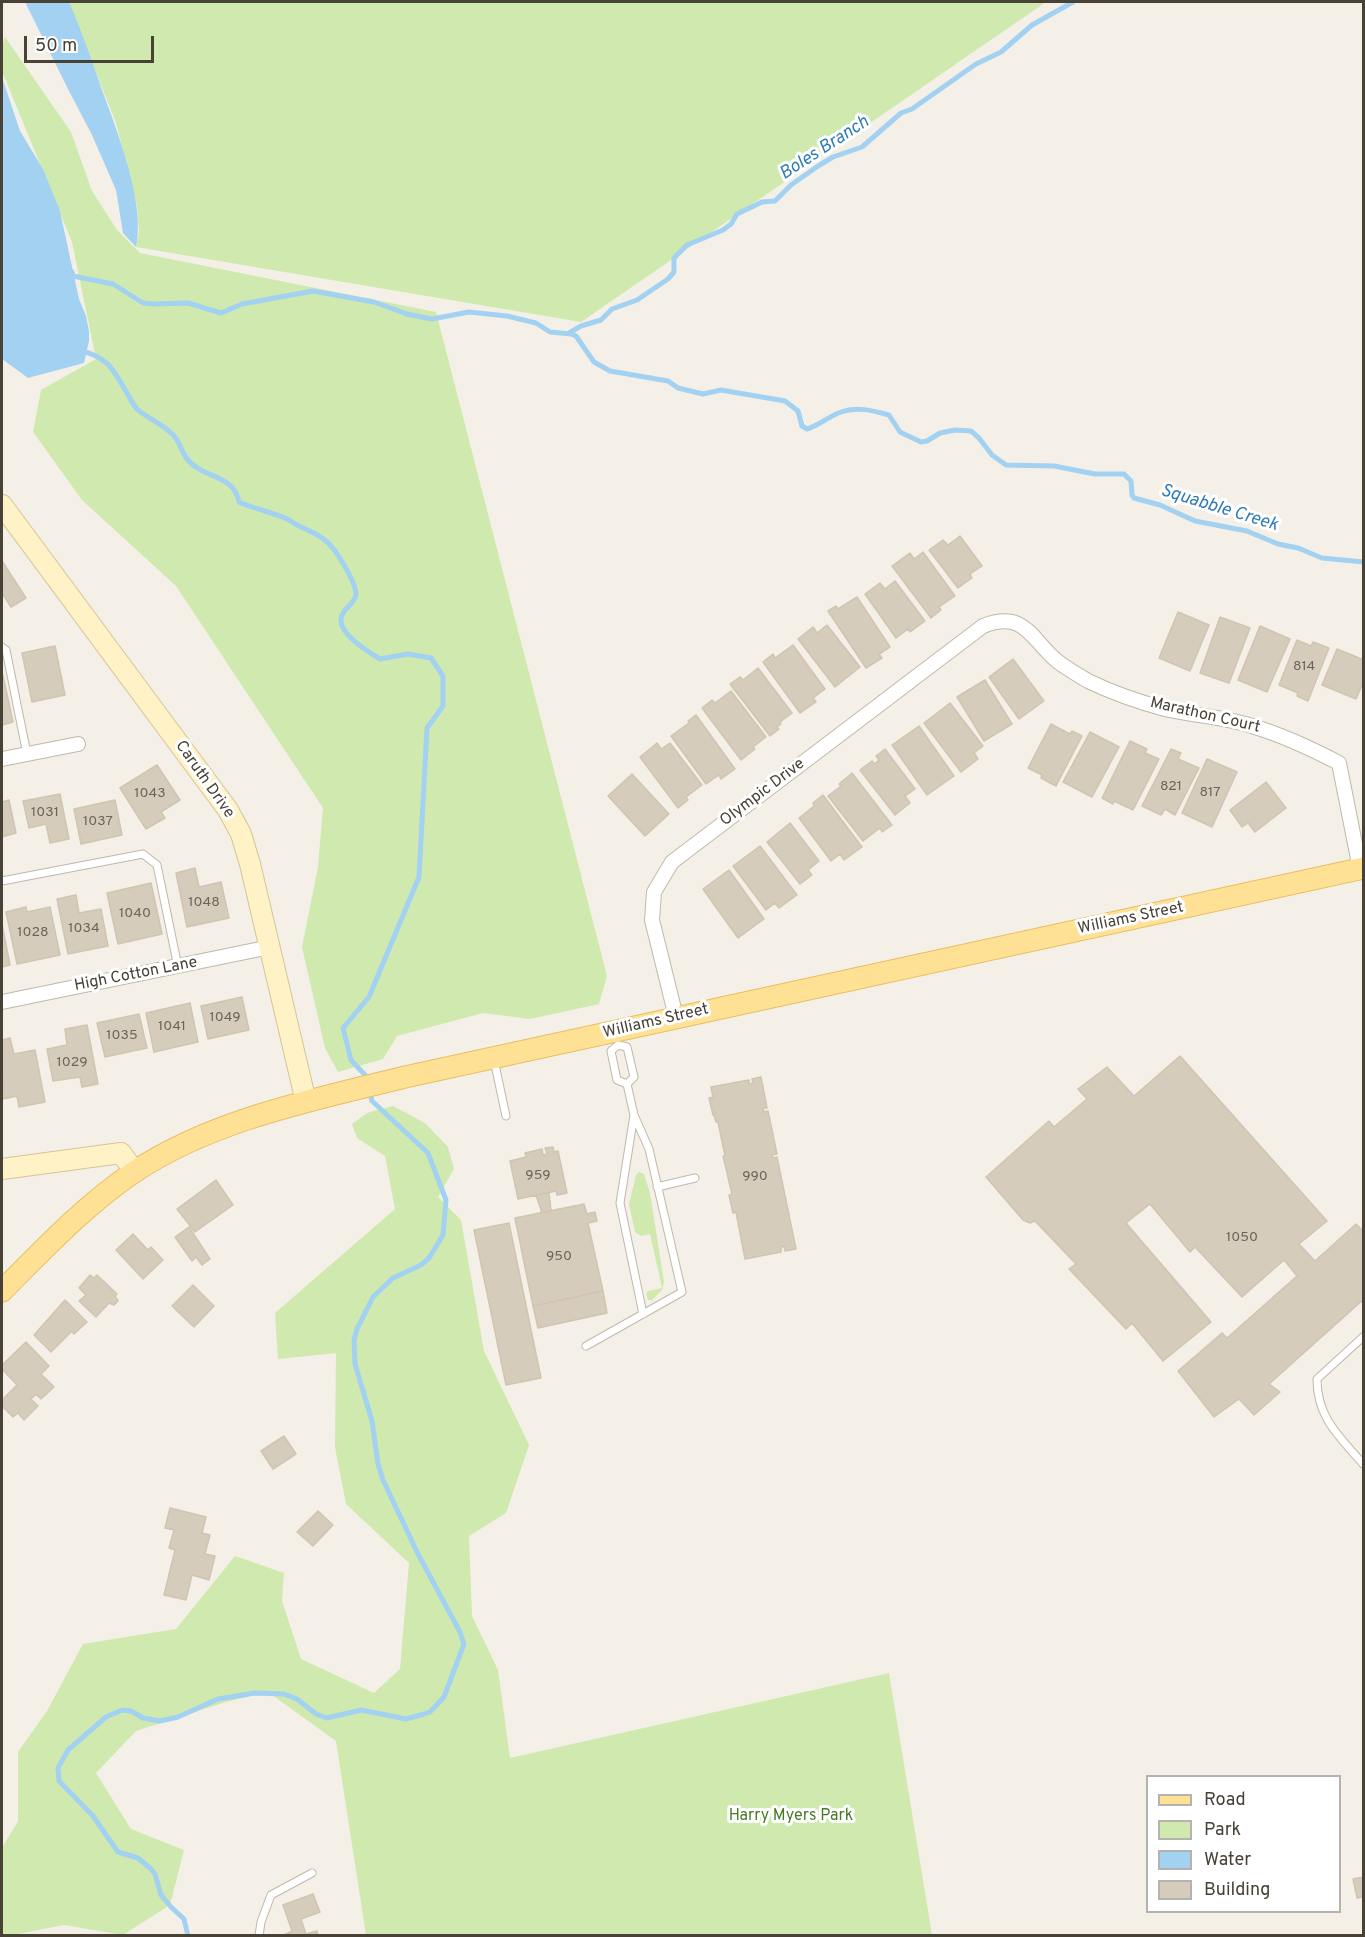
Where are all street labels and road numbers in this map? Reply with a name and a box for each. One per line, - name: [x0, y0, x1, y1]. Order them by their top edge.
- street label: Marathon Court: [1148, 694, 1262, 738]
- street label: Caruth Drive: [170, 737, 238, 823]
- street label: Olympic Drive: [717, 755, 809, 831]
- street label: Williams Street: [1076, 898, 1186, 940]
- street label: High Cotton Lane: [73, 954, 199, 996]
- street label: Williams Street: [601, 1001, 711, 1043]

